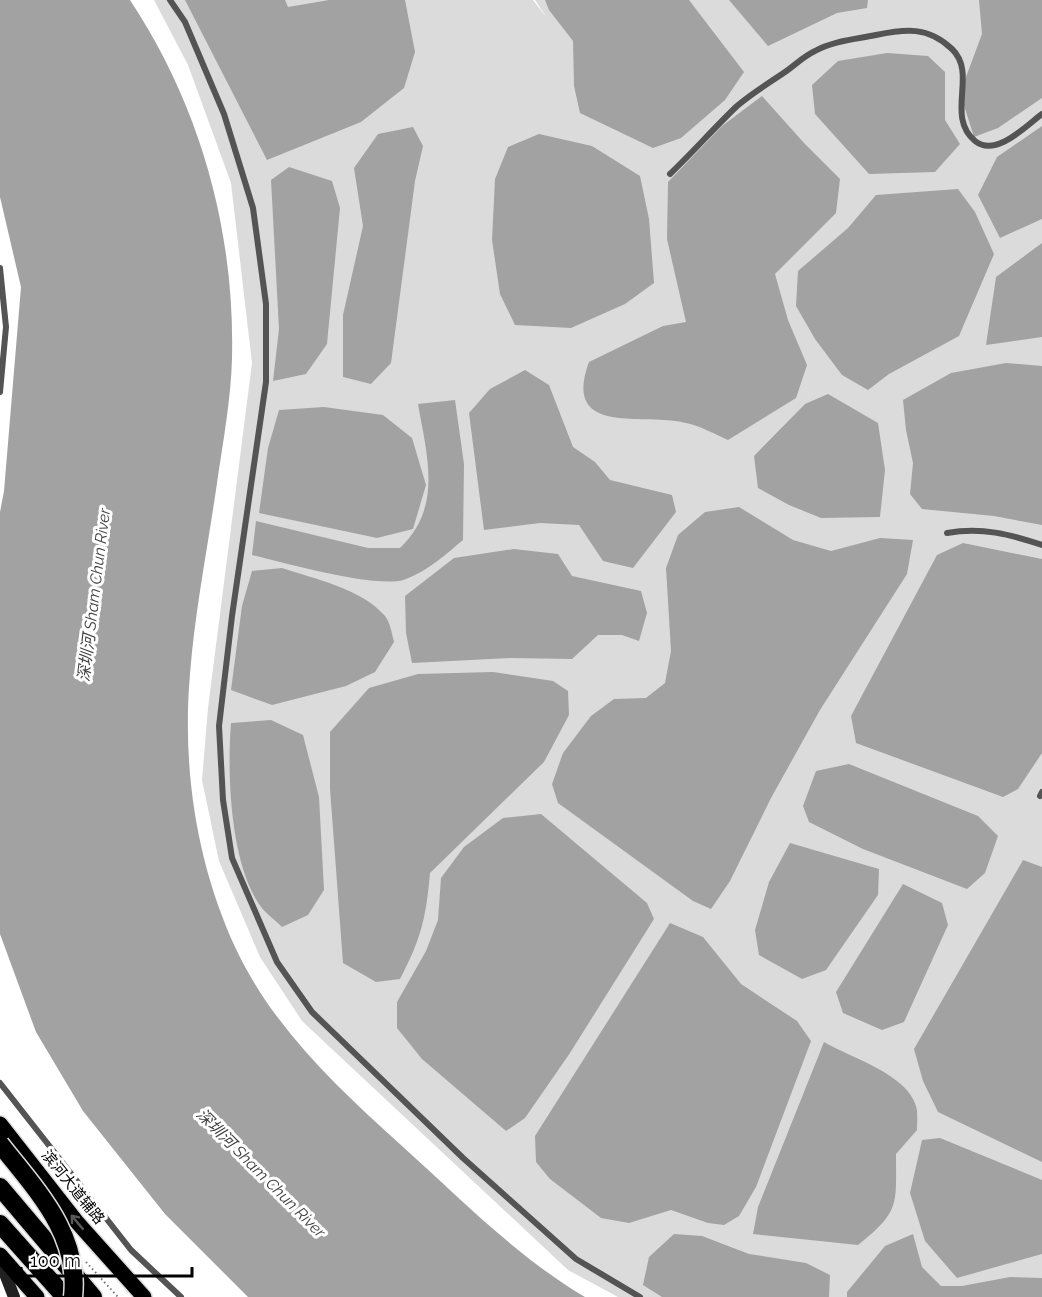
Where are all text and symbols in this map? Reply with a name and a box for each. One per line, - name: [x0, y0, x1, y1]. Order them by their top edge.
- water label: 深圳河 Sham Chun River: [74, 507, 114, 683]
- water label: 深圳河 Sham Chun River: [193, 1105, 330, 1242]
- street label: 滨河大道辅路: [38, 1146, 108, 1228]
- one-way arrow: [71, 1215, 84, 1231]
- scale bar: [21, 1240, 192, 1278]
- text: 100 m: [30, 1250, 81, 1271]

